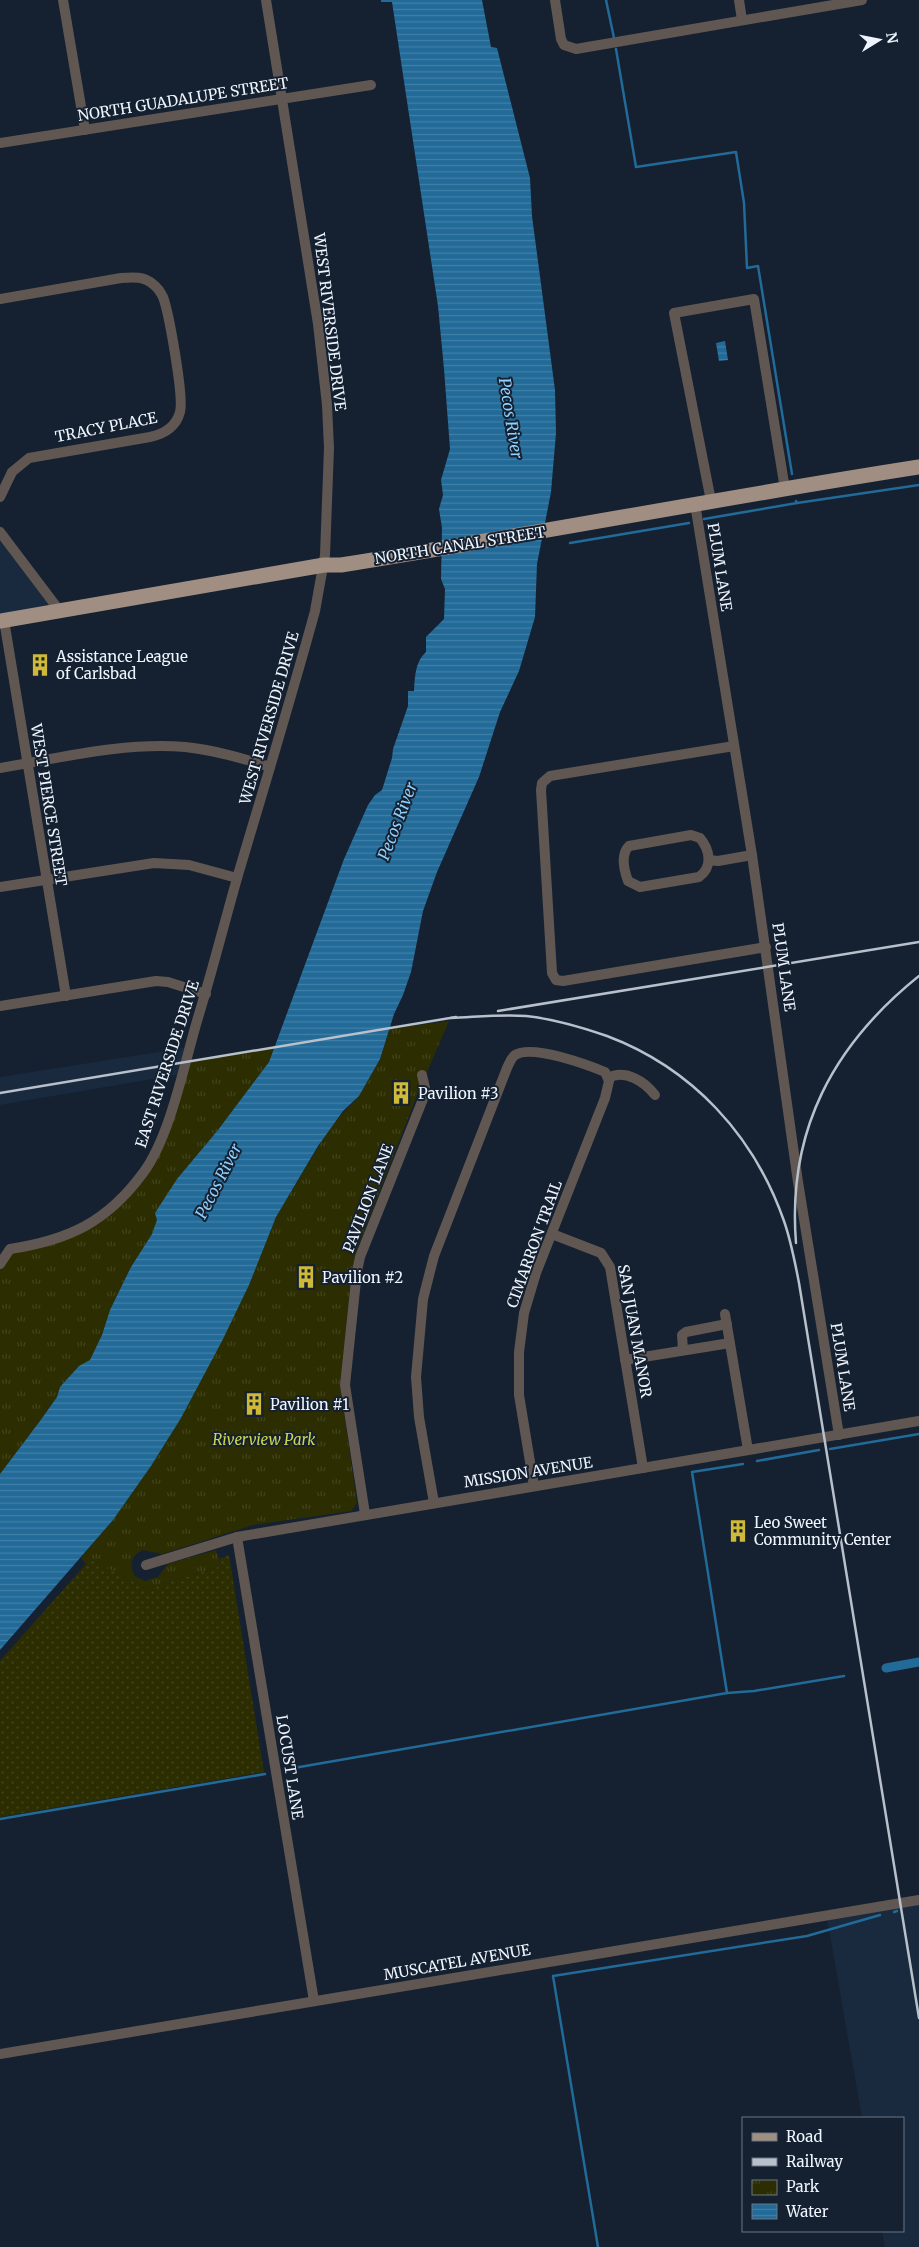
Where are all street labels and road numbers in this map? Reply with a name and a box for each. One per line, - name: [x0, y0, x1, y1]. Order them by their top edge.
- street label: NORTH GUADALUPE STREET: [76, 73, 290, 125]
- street label: WEST RIVERSIDE DRIVE: [310, 231, 350, 413]
- street label: TRACY PLACE: [53, 408, 159, 446]
- street label: PLUM LANE: [704, 521, 736, 613]
- street label: NORTH CANAL STREET: [373, 522, 547, 568]
- street label: WEST RIVERSIDE DRIVE: [235, 629, 303, 808]
- street label: WEST PIERCE STREET: [27, 721, 71, 888]
- street label: PLUM LANE: [768, 921, 800, 1013]
- street label: EAST RIVERSIDE DRIVE: [131, 977, 203, 1150]
- street label: PAVILION LANE: [339, 1140, 398, 1255]
- street label: CIMARRON TRAIL: [502, 1177, 566, 1310]
- street label: SAN JUAN MANOR: [614, 1263, 656, 1400]
- street label: PLUM LANE: [827, 1321, 859, 1413]
- street label: MISSION AVENUE: [462, 1452, 594, 1492]
- street label: LOCUST LANE: [272, 1713, 308, 1821]
- street label: MUSCATEL AVENUE: [382, 1940, 532, 1984]

